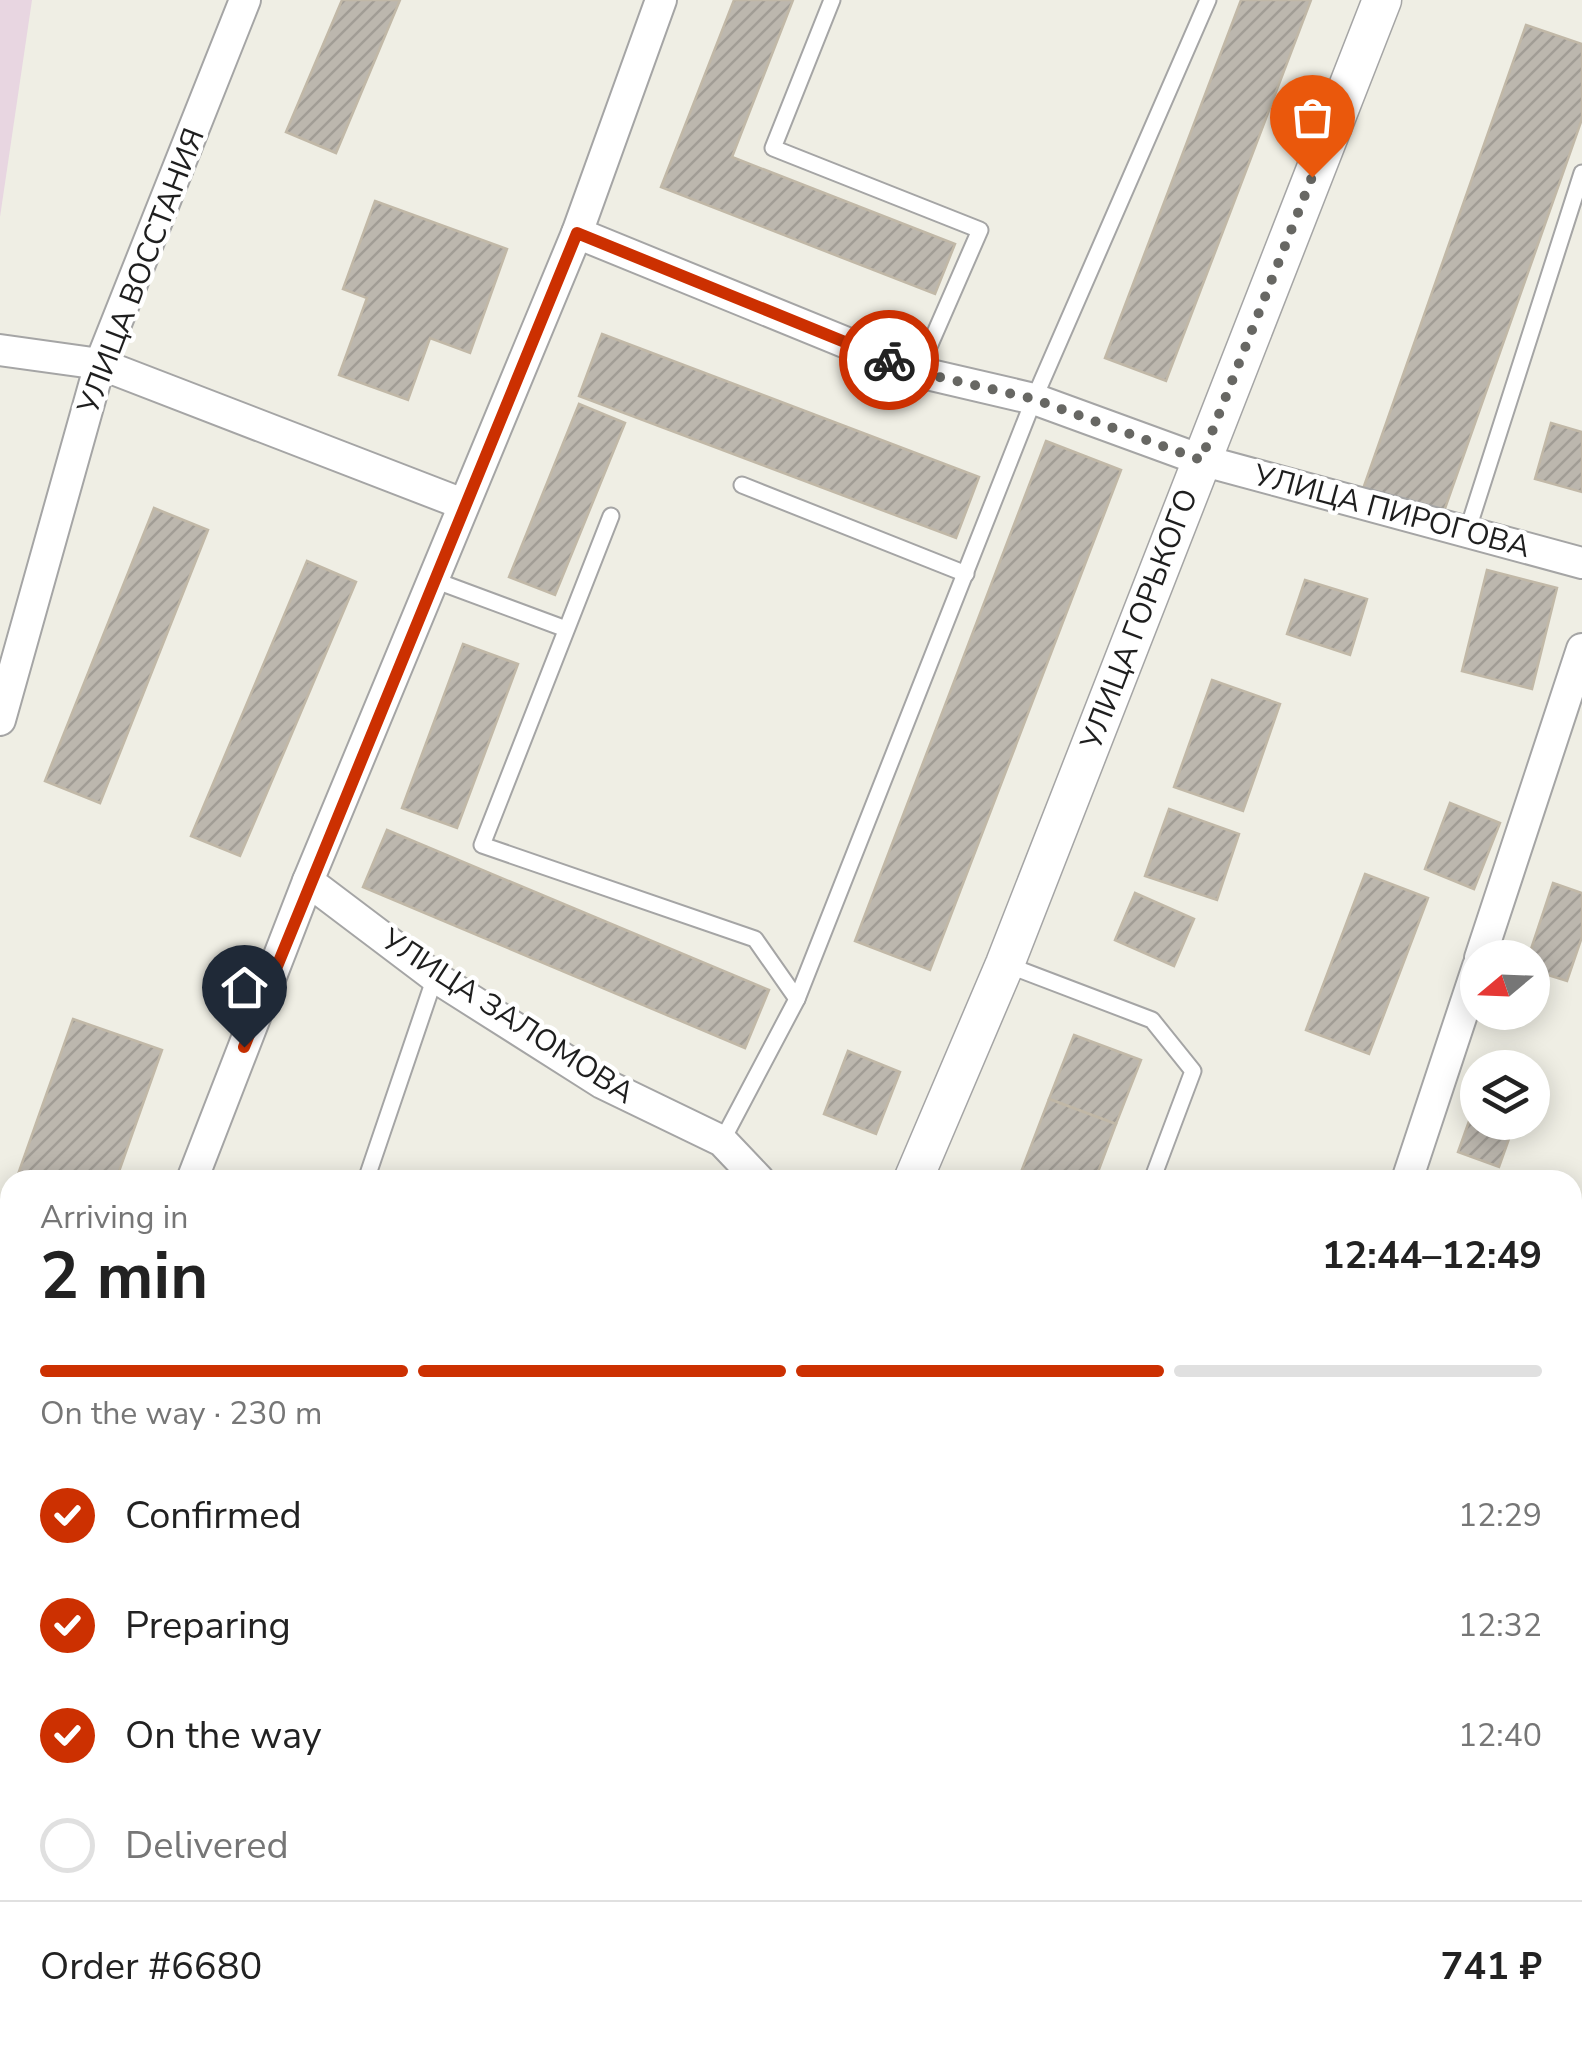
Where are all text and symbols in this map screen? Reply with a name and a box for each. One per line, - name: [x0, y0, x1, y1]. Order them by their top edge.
- pin: [1270, 75, 1355, 178]
- icon: bag: [1285, 90, 1340, 145]
- street label: УЛИЦА ВОССТАНИЯ: [68, 123, 215, 421]
- courier: [839, 310, 939, 410]
- icon: bike: [862, 333, 917, 388]
- street label: УЛИЦА ПИРОГОВА: [1248, 455, 1535, 568]
- street label: УЛИЦА ГОРЬКОГО: [1071, 483, 1208, 756]
- street label: УЛИЦА ЗАЛОМОВА: [373, 919, 642, 1114]
- north arrow: [1460, 940, 1550, 1030]
- map controls: [1460, 940, 1550, 1140]
- pin: [202, 945, 287, 1048]
- icon: home: [217, 960, 272, 1015]
- button: layers: [1460, 1050, 1550, 1140]
- text: Arriving in: [40, 1196, 188, 1239]
- text: 12:44–12:49: [1322, 1230, 1542, 1281]
- text: 2 min: [40, 1232, 208, 1321]
- text: On the way · 230 m: [40, 1392, 322, 1435]
- icon: check: [40, 1488, 95, 1543]
- text: Confirmed: [125, 1490, 302, 1541]
- text: 12:29: [1458, 1494, 1542, 1537]
- icon: check: [40, 1598, 95, 1653]
- text: Preparing: [125, 1600, 291, 1651]
- text: 12:32: [1458, 1604, 1542, 1647]
- icon: check: [40, 1708, 95, 1763]
- text: On the way: [125, 1710, 321, 1761]
- text: 12:40: [1458, 1714, 1542, 1757]
- text: Delivered: [125, 1820, 289, 1871]
- text: Order #6680: [40, 1941, 262, 1992]
- text: 741 ₽: [1441, 1941, 1542, 1992]

